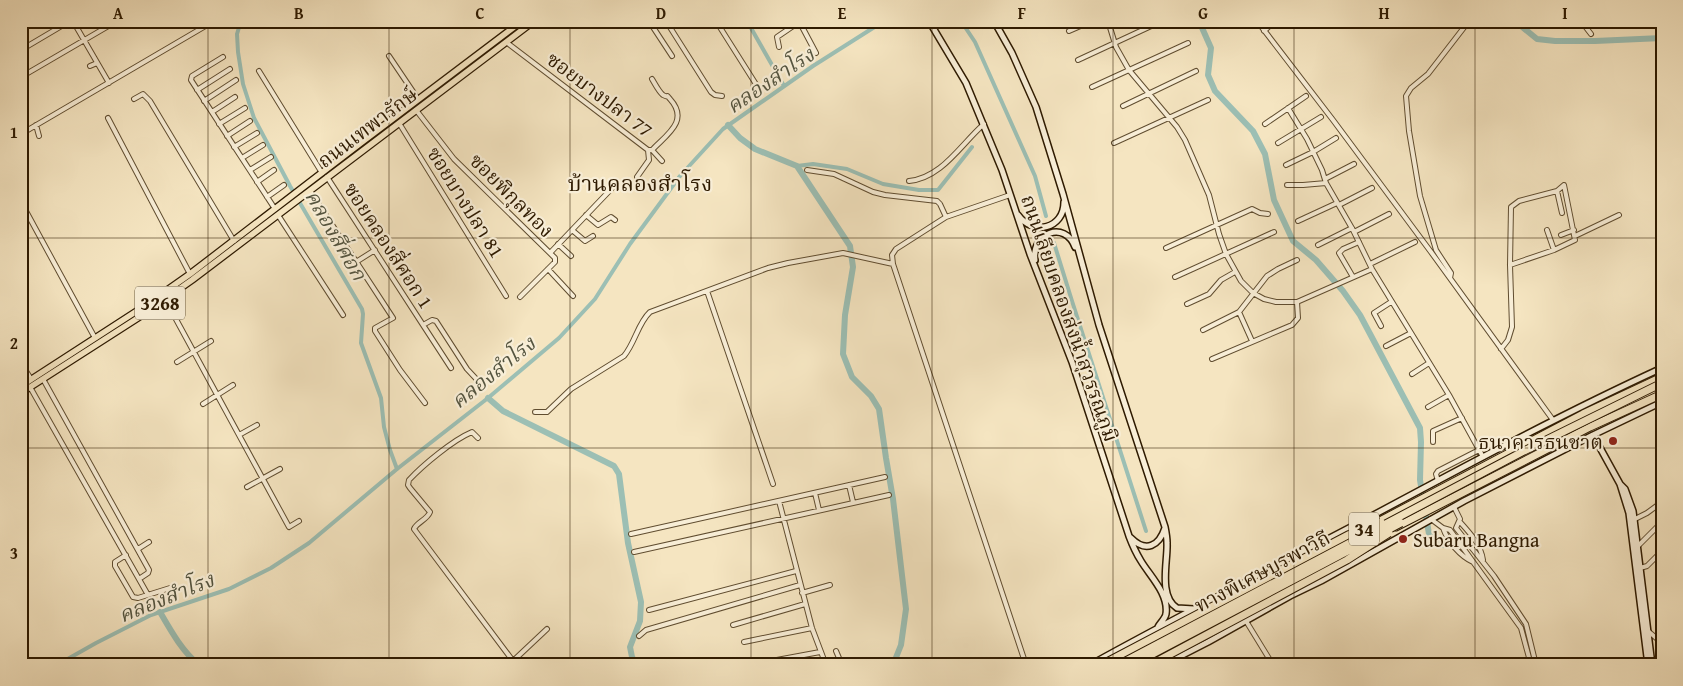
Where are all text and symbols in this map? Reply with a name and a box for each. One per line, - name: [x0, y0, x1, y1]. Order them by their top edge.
- text: A: [113, 1, 124, 25]
- text: B: [294, 1, 304, 25]
- text: C: [475, 1, 485, 25]
- text: D: [656, 1, 666, 25]
- text: E: [838, 1, 847, 25]
- text: F: [1018, 1, 1026, 25]
- text: G: [1198, 1, 1208, 25]
- text: H: [1378, 1, 1390, 25]
- text: I: [1562, 1, 1568, 25]
- water label: คลองสำโรง: [720, 38, 822, 121]
- street label: ซอยบางปลา 77: [541, 44, 659, 144]
- street label: ถนนเทพารักษ์: [311, 80, 423, 174]
- text: 1: [10, 120, 18, 144]
- street label: ซอยบางปลา 81: [420, 141, 512, 263]
- street label: ซอยพิกุลทอง: [463, 146, 561, 244]
- district label: บ้านคลองสำโรง: [568, 167, 712, 199]
- street label: ซอยคลองสี่ศอก 1: [337, 176, 441, 314]
- water label: คลองสี่ศอก: [298, 184, 375, 287]
- street label: ถนนเลียบคลองส่งน้ำสุวรรณภูมิ: [1014, 191, 1126, 445]
- road number: 3268: [135, 286, 185, 320]
- water label: คลองสำโรง: [444, 327, 543, 416]
- text: 2: [10, 331, 18, 355]
- place label: ธนาคารธนชาต: [1478, 427, 1603, 456]
- marker: ธนาคารธนชาต: [1607, 435, 1619, 447]
- road number: 34: [1349, 512, 1379, 546]
- street label: ทางพิเศษบูรพาวิถี: [1189, 523, 1335, 619]
- place label: Subaru Bangna: [1413, 525, 1540, 554]
- marker: Subaru Bangna: [1397, 533, 1409, 545]
- text: 3: [10, 541, 18, 565]
- water label: คลองสำโรง: [114, 563, 220, 630]

